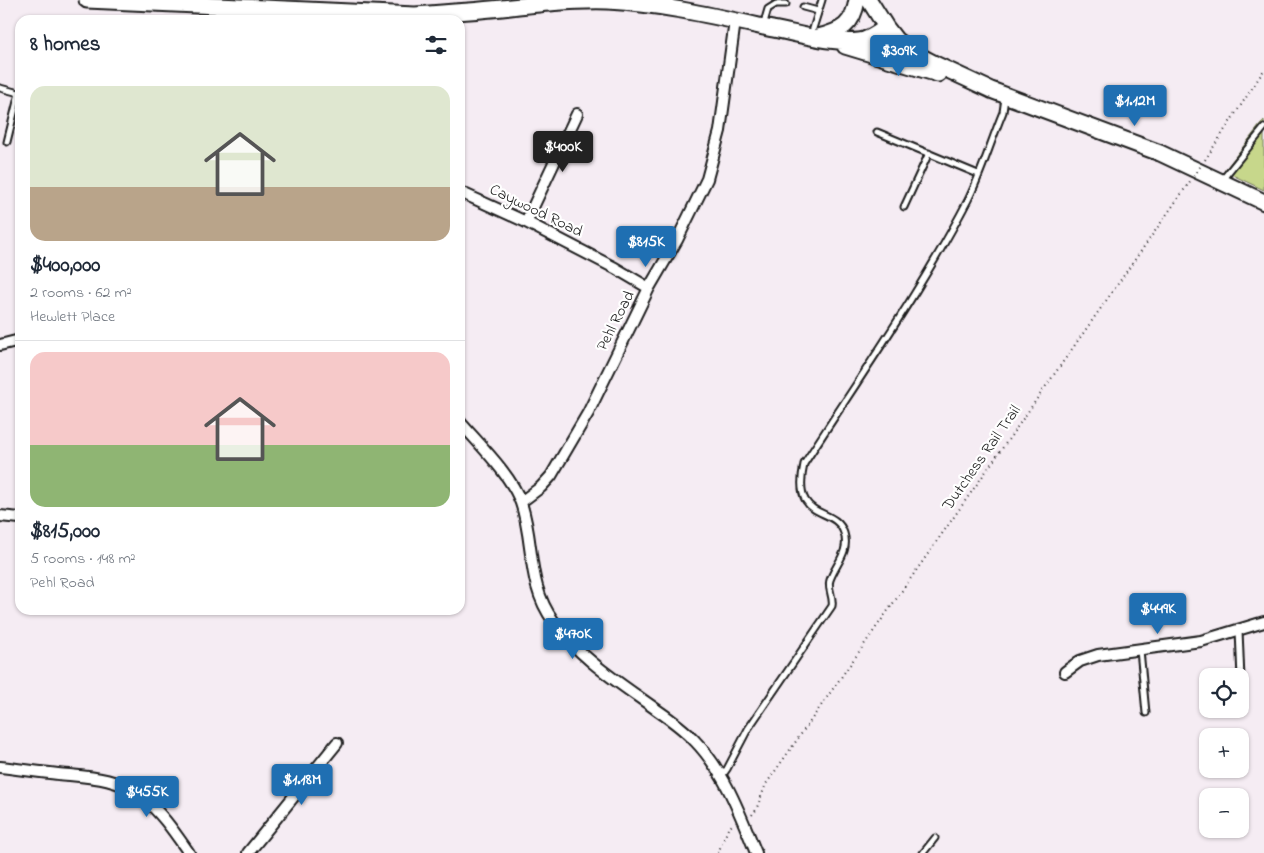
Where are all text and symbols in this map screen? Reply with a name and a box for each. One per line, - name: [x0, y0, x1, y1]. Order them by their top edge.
- text: 8 homes: [30, 30, 100, 60]
- icon: filters: [422, 31, 450, 59]
- pin: $309K: [864, 34, 934, 77]
- text: $309K: [881, 39, 917, 63]
- pin: $1.12M: [1094, 84, 1176, 127]
- text: $1.12M: [1115, 89, 1155, 113]
- icon: home: [195, 119, 285, 209]
- pin: $400K: [528, 130, 598, 173]
- text: $400K: [544, 135, 582, 159]
- street label: Caywood Road: [485, 178, 587, 244]
- pin: $815K: [611, 226, 681, 268]
- text: $815K: [627, 230, 665, 254]
- text: $400,000: [30, 251, 100, 281]
- text: 2 rooms · 62 m²: [30, 281, 132, 305]
- street label: Pehl Road: [591, 287, 641, 355]
- text: Hewlett Place: [30, 305, 115, 329]
- icon: home: [195, 384, 285, 474]
- street label: Dutchess Rail Trail: [936, 400, 1028, 516]
- text: $815,000: [30, 517, 100, 547]
- text: 5 rooms · 148 m²: [30, 547, 136, 571]
- text: Pehl Road: [30, 571, 95, 595]
- pin: $449K: [1123, 592, 1193, 635]
- text: $449K: [1140, 597, 1176, 621]
- pin: $470K: [538, 618, 608, 660]
- text: $470K: [554, 622, 592, 646]
- map controls: [1199, 668, 1249, 838]
- button: locate: [1199, 668, 1249, 718]
- button: +: [1199, 728, 1249, 778]
- pin: $1.18M: [261, 764, 343, 806]
- text: $1.18M: [283, 768, 321, 792]
- pin: $455K: [112, 776, 182, 818]
- text: $455K: [126, 780, 168, 804]
- button: −: [1199, 788, 1249, 838]

